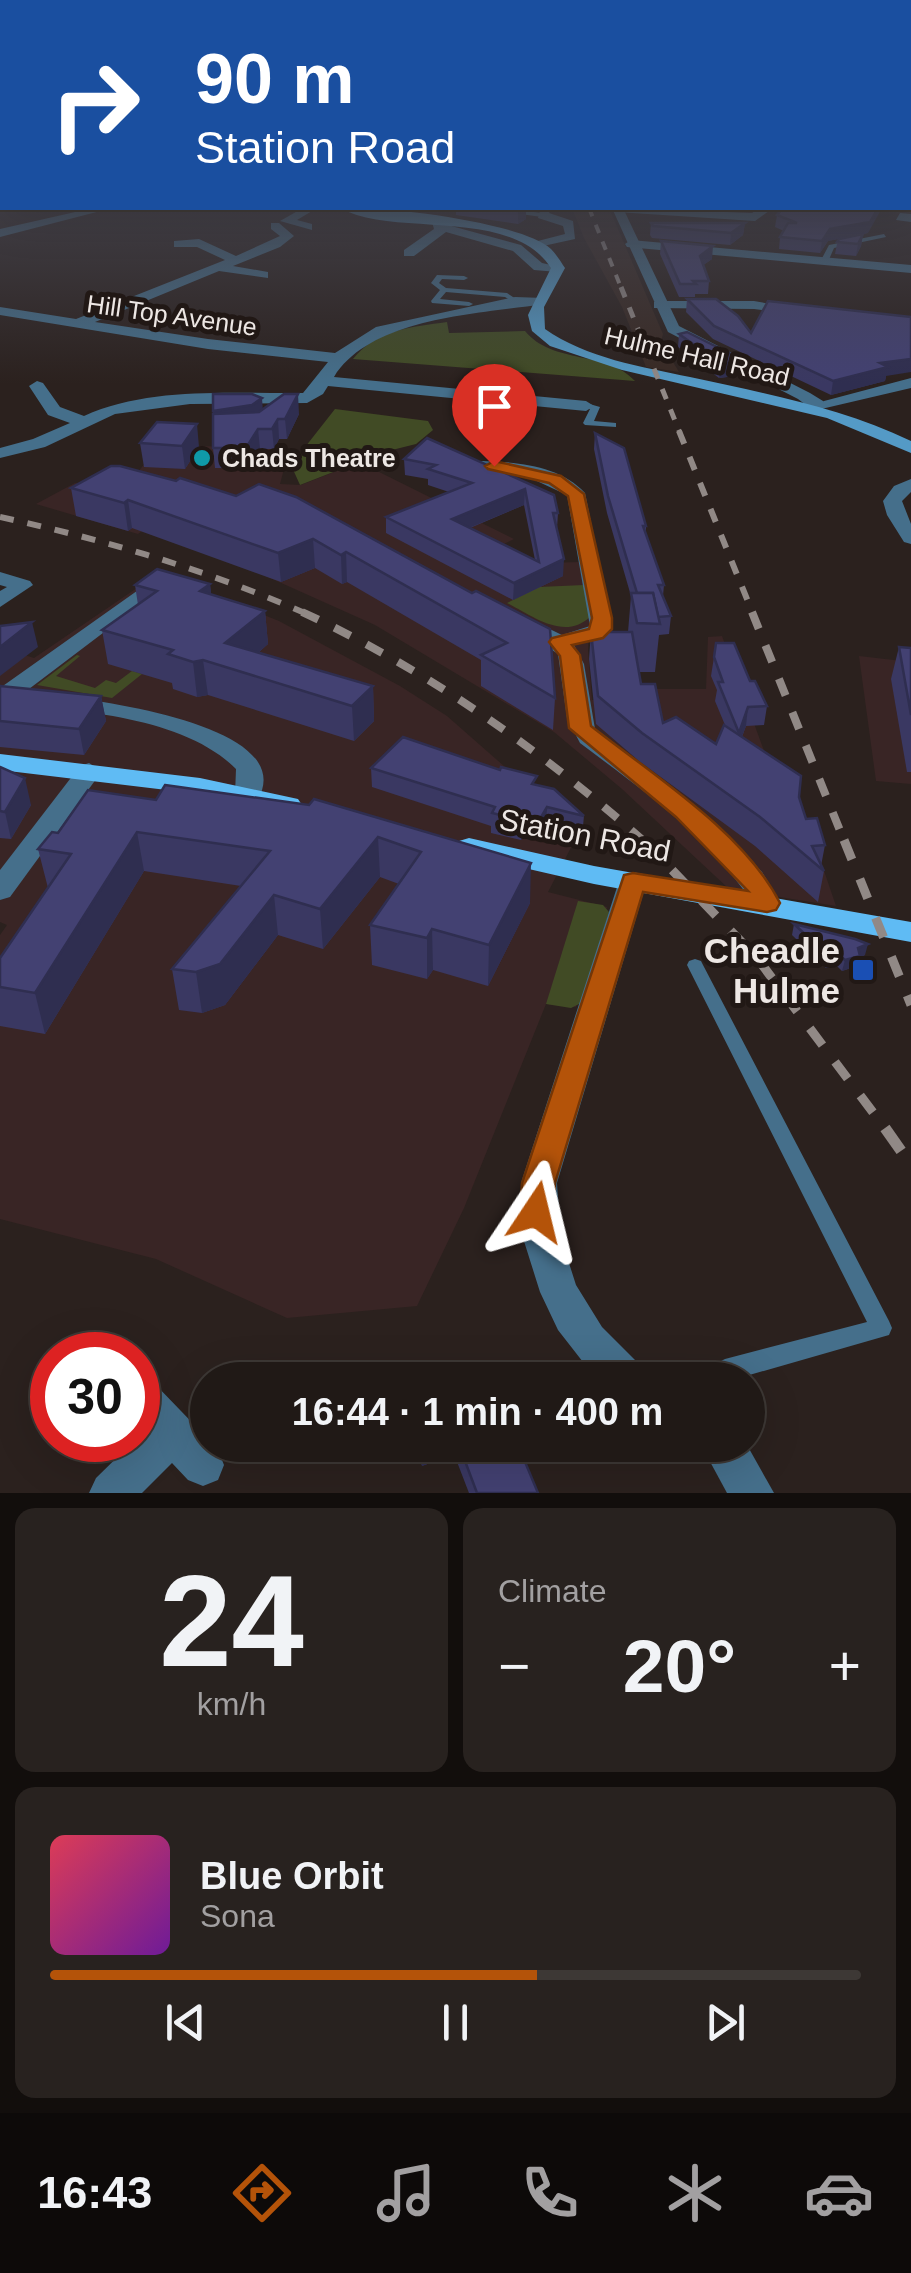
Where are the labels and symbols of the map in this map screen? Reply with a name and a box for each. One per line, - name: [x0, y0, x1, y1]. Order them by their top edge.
- street label: Hill Top Avenue: [85, 289, 259, 341]
- street label: Hulme Hall Road: [602, 321, 792, 391]
- pin: [452, 364, 537, 467]
- place label: Chads Theatre: [222, 444, 396, 472]
- marker: Chads Theatre: [191, 447, 213, 469]
- street label: Station Road: [497, 802, 673, 868]
- place label: Cheadle Hulme: [704, 931, 840, 1010]
- marker: Cheadle Hulme: [850, 957, 876, 983]
- position arrow: [484, 1160, 588, 1264]
- speed limit sign: 30: [30, 1332, 160, 1462]

